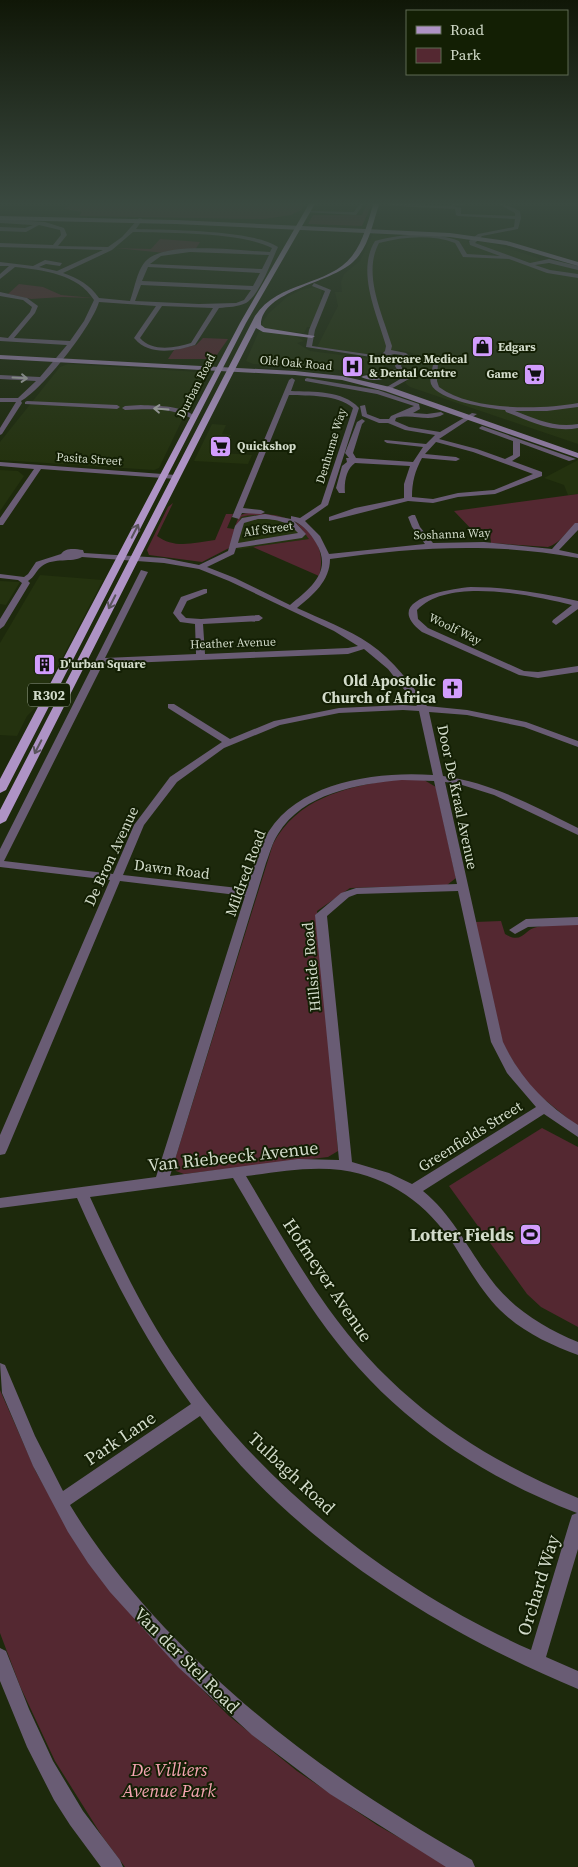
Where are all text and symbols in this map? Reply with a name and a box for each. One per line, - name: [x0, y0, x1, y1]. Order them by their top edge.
- legend: [406, 10, 568, 75]
- text: Road: [450, 19, 484, 40]
- text: Park: [450, 44, 482, 65]
- shop icon: Edgars: [470, 335, 494, 359]
- place label: Edgars: [498, 339, 536, 355]
- street label: Durban Road: [173, 351, 219, 421]
- place label: Intercare Medical & Dental Centre: [369, 351, 468, 381]
- street label: Old Oak Road: [259, 352, 333, 374]
- hospital icon: Intercare Medical & Dental Centre: [341, 354, 365, 378]
- supermarket icon: Game: [522, 362, 546, 386]
- place label: Game: [486, 366, 518, 382]
- one-way arrow: [12, 374, 28, 383]
- one-way arrow: [153, 405, 169, 414]
- street label: Denhume Way: [312, 405, 350, 486]
- supermarket icon: Quickshop: [209, 434, 233, 458]
- place label: Quickshop: [237, 438, 296, 454]
- street label: Pasita Street: [56, 449, 122, 469]
- street label: Alf Street: [242, 518, 294, 540]
- one-way arrow: [130, 523, 140, 538]
- street label: Soshanna Way: [413, 525, 492, 543]
- one-way arrow: [107, 594, 116, 609]
- street label: Woolf Way: [426, 609, 485, 649]
- street label: Heather Avenue: [190, 634, 276, 652]
- building icon: D'urban Square: [32, 652, 56, 676]
- place label: D'urban Square: [60, 656, 146, 672]
- place label: Old Apostolic Church of Africa: [322, 670, 437, 708]
- church icon: Old Apostolic Church of Africa: [440, 677, 464, 701]
- road number: R302: [28, 684, 70, 706]
- street label: Door De Kraal Avenue: [432, 723, 484, 872]
- one-way arrow: [33, 739, 42, 754]
- street label: De Bron Avenue: [79, 803, 143, 909]
- street label: Mildred Road: [220, 826, 271, 919]
- street label: Dawn Road: [133, 854, 211, 884]
- street label: Hillside Road: [297, 921, 325, 1013]
- street label: Greenfields Street: [414, 1095, 526, 1176]
- street label: Van Riebeeck Avenue: [146, 1135, 320, 1177]
- street label: Hofmeyer Avenue: [277, 1213, 379, 1347]
- place label: Lotter Fields: [410, 1222, 514, 1247]
- sports icon: Lotter Fields: [518, 1222, 542, 1246]
- street label: Park Lane: [79, 1405, 161, 1471]
- street label: Tulbagh Road: [243, 1426, 341, 1520]
- street label: Orchard Way: [511, 1531, 565, 1638]
- street label: Van der Stel Road: [129, 1602, 245, 1718]
- park label: De Villiers Avenue Park: [121, 1757, 216, 1803]

